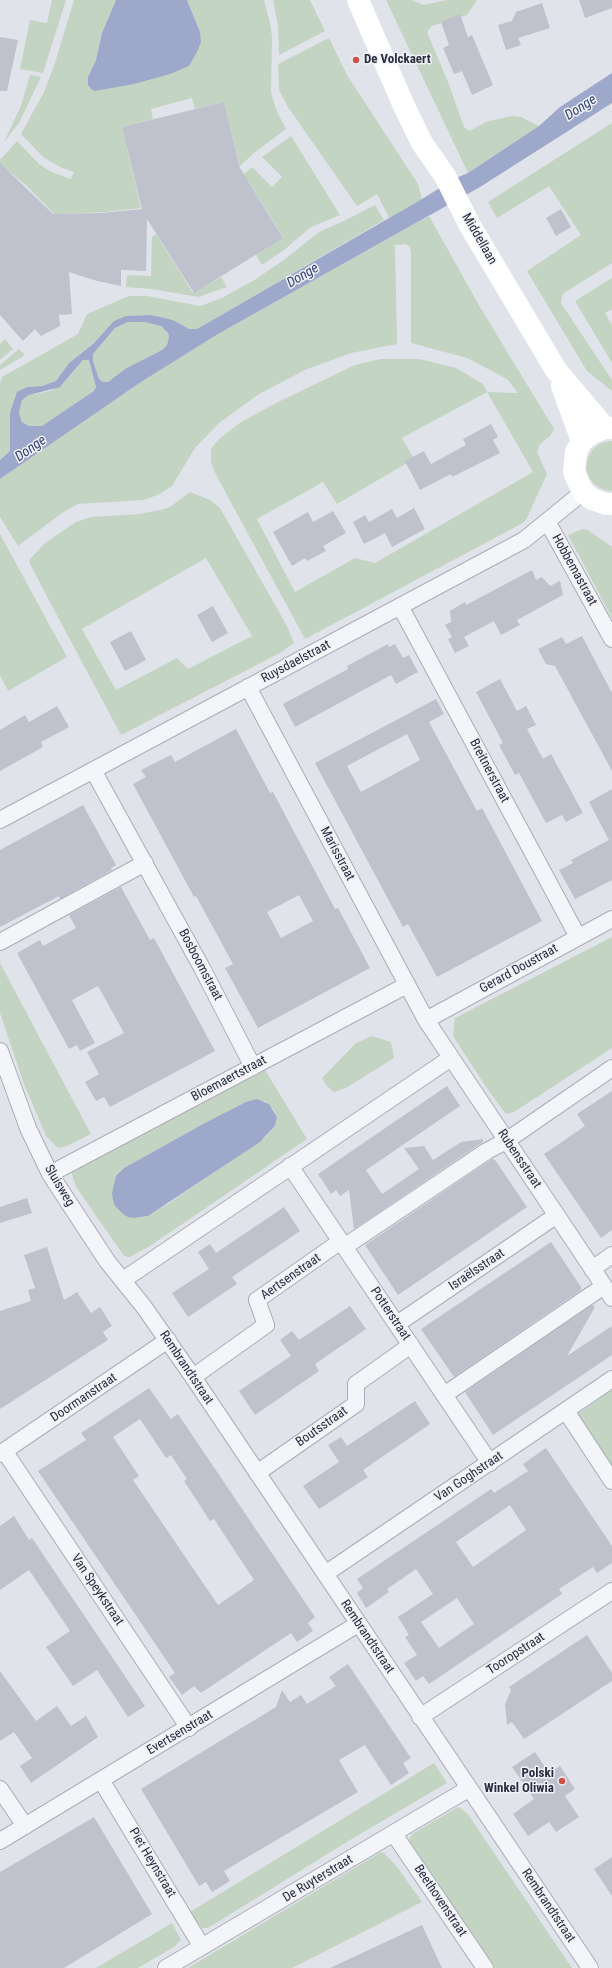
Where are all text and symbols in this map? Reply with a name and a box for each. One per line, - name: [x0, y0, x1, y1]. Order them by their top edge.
- place label: De Volckaert: [364, 52, 431, 68]
- marker: De Volckaert: [351, 55, 361, 65]
- water label: Donge: [562, 92, 600, 124]
- street label: Middellaan: [458, 211, 500, 267]
- water label: Donge: [284, 260, 322, 292]
- water label: Donge: [12, 432, 50, 466]
- street label: Hobbemastraat: [548, 532, 600, 608]
- street label: Ruysdaelstraat: [259, 637, 333, 687]
- street label: Breitnerstraat: [466, 736, 512, 806]
- street label: Marisstraat: [316, 824, 358, 884]
- street label: Bosboomstraat: [175, 927, 225, 1003]
- street label: Gerard Doustraat: [477, 941, 561, 997]
- street label: Bloemaertstraat: [189, 1053, 269, 1105]
- street label: Rubensstraat: [494, 1127, 544, 1191]
- street label: Sluisweg: [41, 1162, 77, 1210]
- street label: Israëlsstraat: [446, 1246, 508, 1294]
- street label: Aertsenstraat: [258, 1251, 324, 1303]
- street label: Potterstraat: [366, 1284, 414, 1344]
- street label: Rembrandtstraat: [156, 1328, 216, 1408]
- street label: Doormanstraat: [48, 1370, 120, 1426]
- street label: Boutsstraat: [293, 1404, 351, 1450]
- street label: Van Goghstraat: [432, 1448, 506, 1506]
- street label: Van Speykstraat: [67, 1551, 127, 1629]
- street label: Rembrandtstraat: [337, 1597, 397, 1677]
- street label: Tooropstraat: [484, 1630, 548, 1678]
- street label: Evertsenstraat: [144, 1707, 216, 1759]
- place label: Polski Winkel Oliwia: [484, 1766, 554, 1797]
- marker: Polski Winkel Oliwia: [557, 1776, 567, 1786]
- street label: Piet Heynstraat: [125, 1825, 179, 1901]
- street label: De Ruyterstraat: [280, 1852, 356, 1906]
- street label: Beethovenstraat: [410, 1862, 470, 1940]
- street label: Rembrandtstraat: [518, 1866, 578, 1946]

